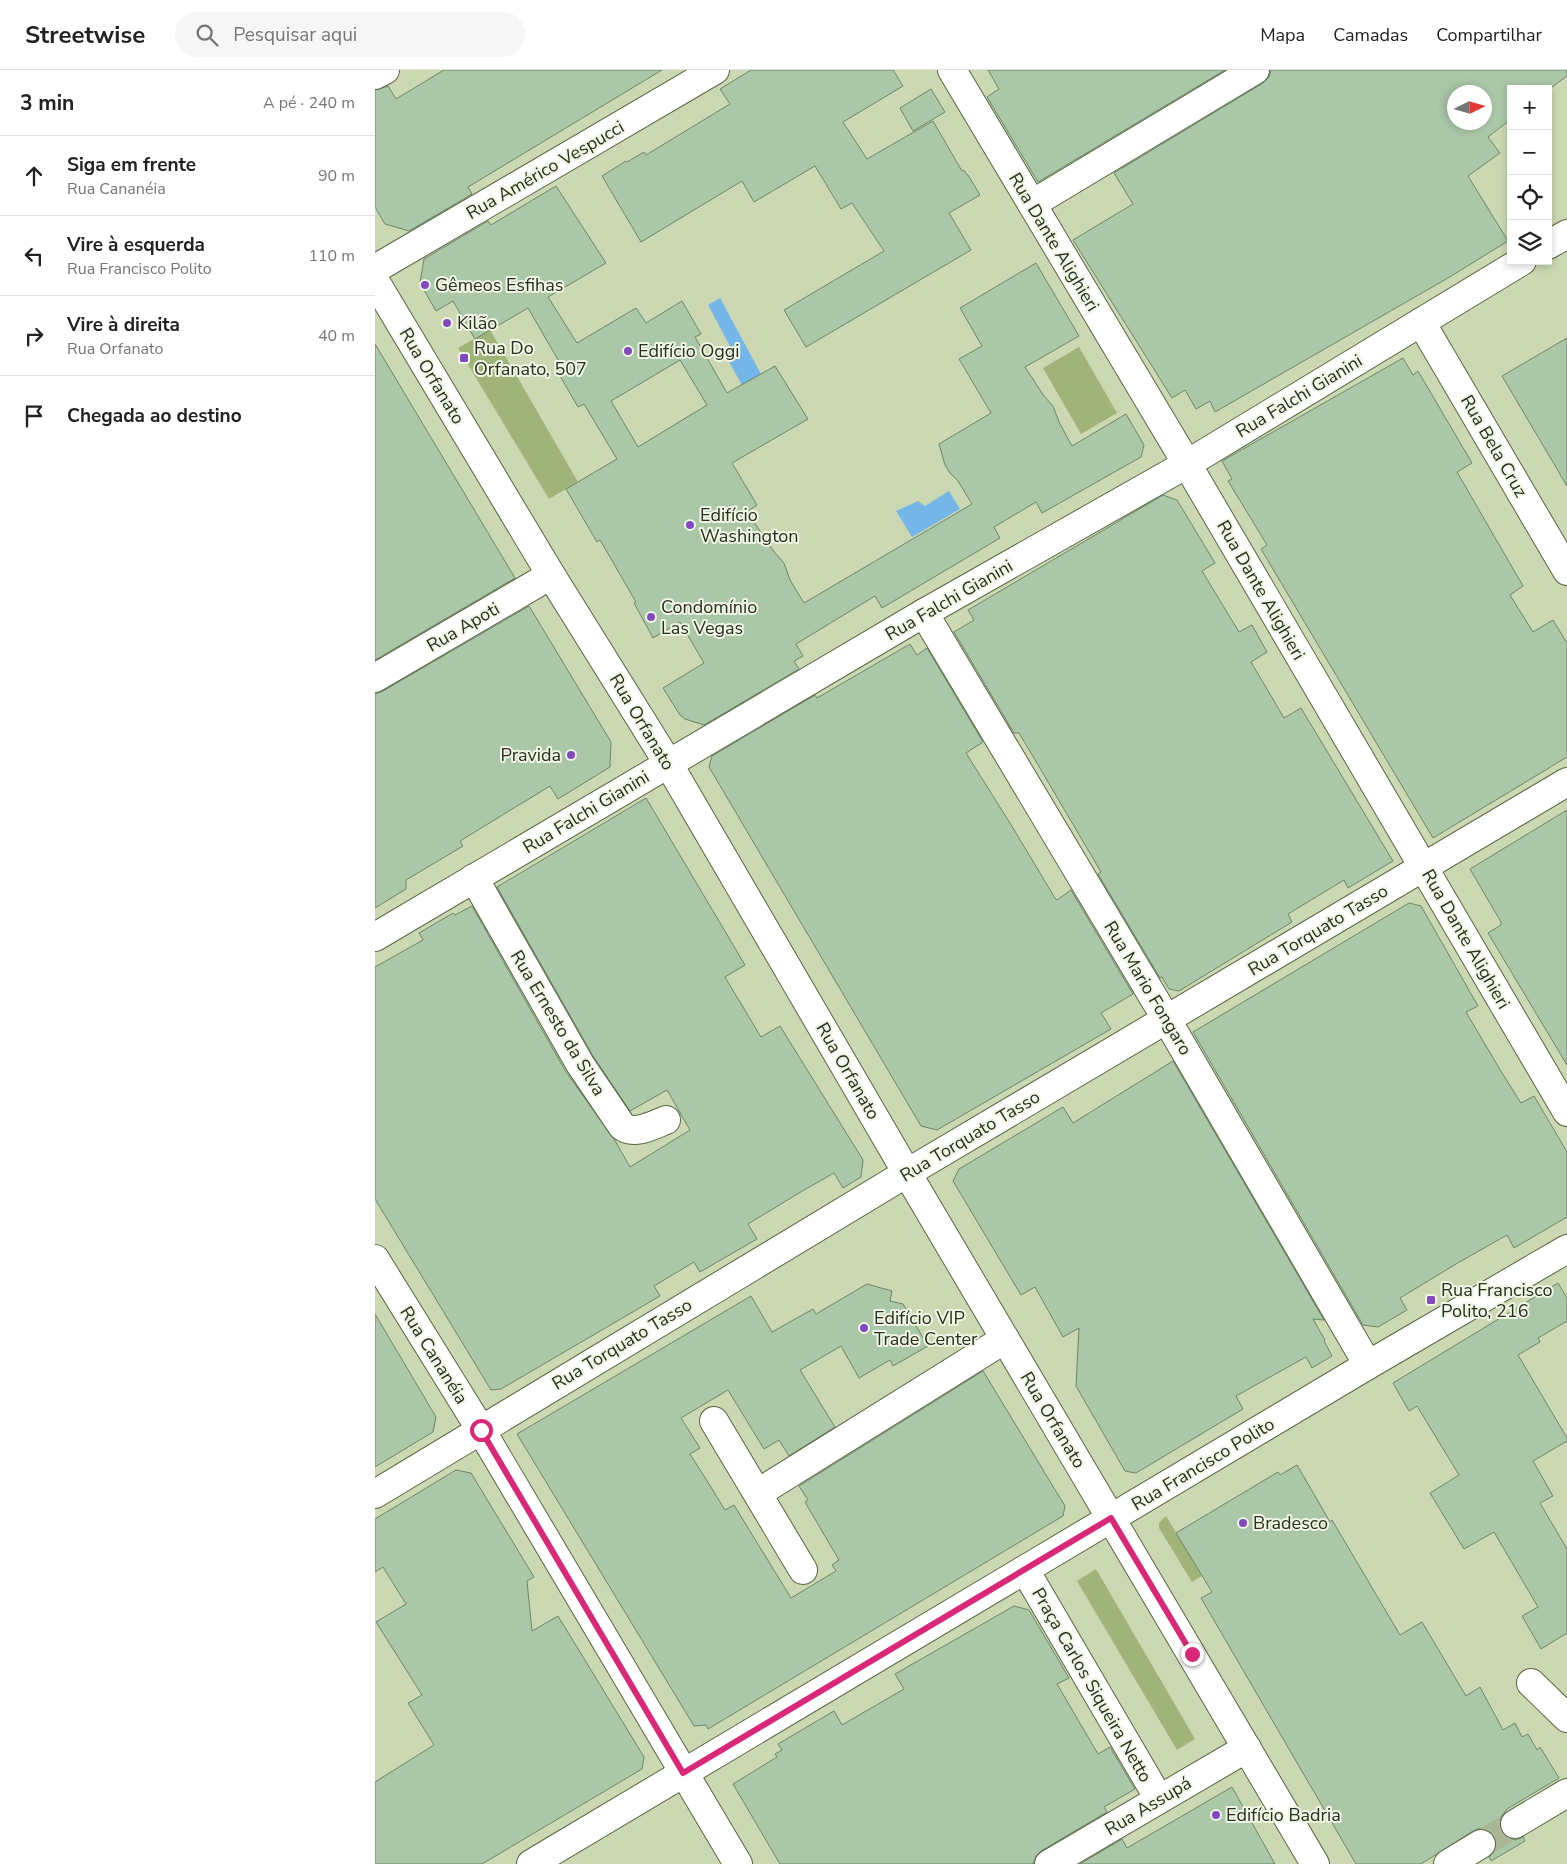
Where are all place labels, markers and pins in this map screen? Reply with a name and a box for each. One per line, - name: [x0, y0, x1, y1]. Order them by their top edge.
- place label: Gêmeos Esfihas: [435, 273, 563, 297]
- marker: Gêmeos Esfihas: [419, 279, 431, 291]
- place label: Kilão: [457, 311, 497, 335]
- marker: Kilão: [441, 317, 453, 329]
- place label: Rua Do Orfanato, 507: [474, 336, 587, 381]
- place label: Edifício Oggi: [638, 339, 739, 363]
- marker: Edifício Oggi: [622, 345, 634, 357]
- marker: Rua Do Orfanato, 507: [458, 352, 470, 364]
- place label: Edifício Washington: [700, 503, 799, 548]
- marker: Edifício Washington: [684, 519, 696, 531]
- place label: Condomínio Las Vegas: [661, 595, 757, 640]
- marker: Condomínio Las Vegas: [645, 611, 657, 623]
- place label: Pravida: [501, 743, 561, 767]
- marker: Pravida: [565, 749, 577, 761]
- place label: Rua Francisco Polito, 216: [1441, 1278, 1552, 1323]
- marker: Rua Francisco Polito, 216: [1425, 1294, 1437, 1306]
- place label: Edifício VIP Trade Center: [874, 1306, 978, 1351]
- marker: Edifício VIP Trade Center: [858, 1322, 870, 1334]
- place label: Bradesco: [1253, 1511, 1328, 1535]
- marker: Bradesco: [1237, 1517, 1249, 1529]
- place label: Edifício Badria: [1226, 1803, 1341, 1827]
- marker: Edifício Badria: [1210, 1809, 1222, 1821]

